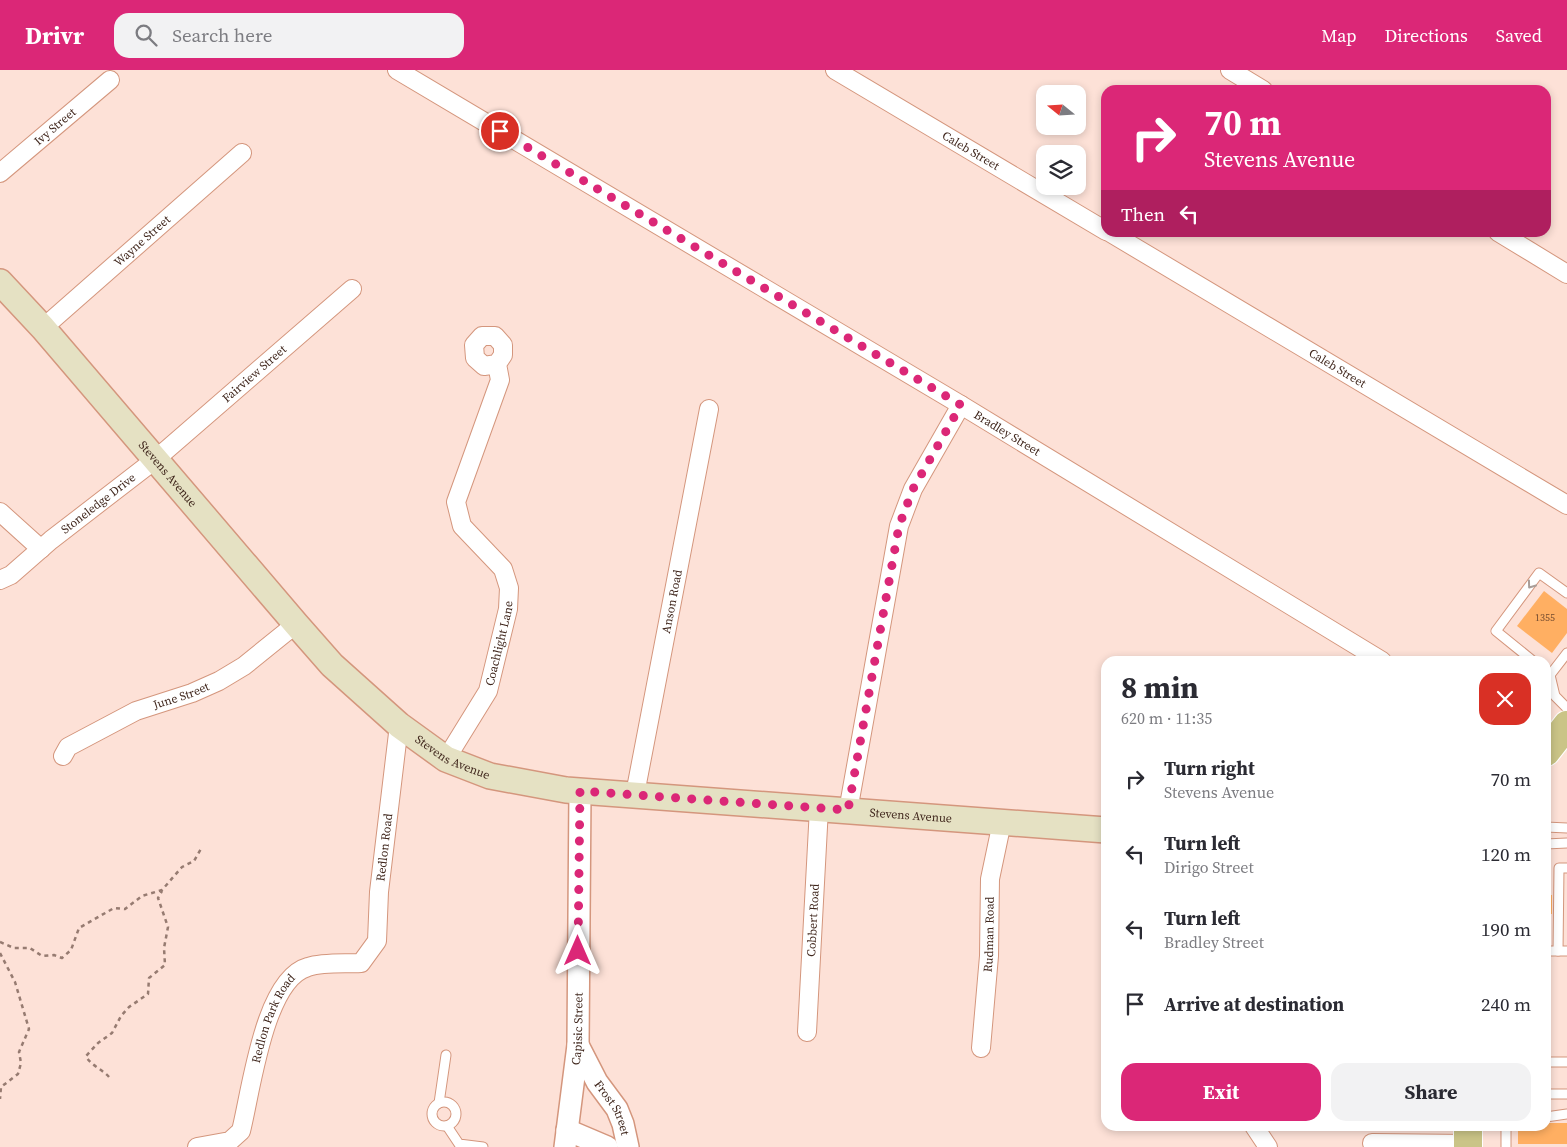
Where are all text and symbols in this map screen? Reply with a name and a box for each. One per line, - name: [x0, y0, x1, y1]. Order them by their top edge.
- search box: [114, 13, 464, 58]
- text: Drivr: [25, 19, 84, 52]
- icon: search: [132, 21, 160, 49]
- text: Search here: [172, 22, 273, 48]
- text: Map: [1321, 23, 1357, 48]
- text: Directions: [1385, 23, 1468, 48]
- text: Saved: [1496, 23, 1542, 48]
- north arrow: [1036, 85, 1086, 135]
- map controls: [1036, 85, 1086, 195]
- text: 70 m: [1204, 99, 1281, 147]
- street label: Ivy Street: [31, 104, 79, 149]
- icon: right: [1121, 105, 1186, 170]
- pin: [479, 110, 521, 152]
- icon: arrive: [486, 117, 514, 145]
- street label: Caleb Street: [939, 127, 1003, 174]
- text: Stevens Avenue: [1204, 144, 1355, 174]
- button: layers: [1036, 145, 1086, 195]
- icon: left: [1175, 200, 1203, 228]
- text: Then: [1121, 201, 1165, 227]
- street label: Wayne Street: [111, 212, 174, 270]
- street label: Fairview Street: [219, 341, 290, 406]
- street label: Caleb Street: [1306, 345, 1369, 392]
- street label: Bradley Street: [971, 407, 1043, 459]
- street label: Stevens Avenue: [135, 437, 201, 511]
- street label: Stoneledge Drive: [58, 470, 139, 537]
- street label: Anson Road: [658, 568, 686, 635]
- one-way arrow: [1528, 579, 1537, 589]
- street label: Coachlight Lane: [482, 600, 516, 687]
- house number: 1355: [1535, 611, 1555, 624]
- text: 8 min: [1121, 667, 1199, 708]
- button: close: [1479, 673, 1531, 725]
- street label: June Street: [150, 678, 212, 713]
- text: 620 m · 11:35: [1121, 707, 1212, 729]
- street label: Stevens Avenue: [412, 731, 492, 783]
- text: Turn right: [1164, 755, 1255, 781]
- icon: right: [1121, 765, 1149, 793]
- text: 70 m: [1490, 766, 1531, 792]
- text: Stevens Avenue: [1164, 781, 1274, 803]
- street label: Stevens Avenue: [869, 805, 953, 827]
- street label: Redlon Road: [372, 812, 396, 882]
- text: Turn left: [1164, 830, 1240, 856]
- icon: left: [1121, 840, 1149, 868]
- text: 120 m: [1481, 841, 1531, 867]
- text: Dirigo Street: [1164, 856, 1254, 878]
- street label: Cobbert Road: [803, 883, 823, 957]
- street label: Rudman Road: [980, 896, 998, 973]
- text: Turn left: [1164, 905, 1240, 931]
- icon: left: [1121, 915, 1149, 943]
- text: 190 m: [1481, 916, 1531, 942]
- position arrow: [551, 924, 603, 976]
- text: Bradley Street: [1164, 931, 1264, 953]
- street label: Redlon Park Road: [248, 970, 299, 1065]
- icon: arrive: [1121, 990, 1149, 1018]
- text: Arrive at destination: [1164, 991, 1344, 1017]
- text: 240 m: [1481, 991, 1531, 1017]
- street label: Capisic Street: [568, 992, 586, 1066]
- button: Exit: [1121, 1063, 1321, 1121]
- button: Share: [1331, 1063, 1531, 1121]
- street label: Frost Street: [590, 1077, 633, 1137]

